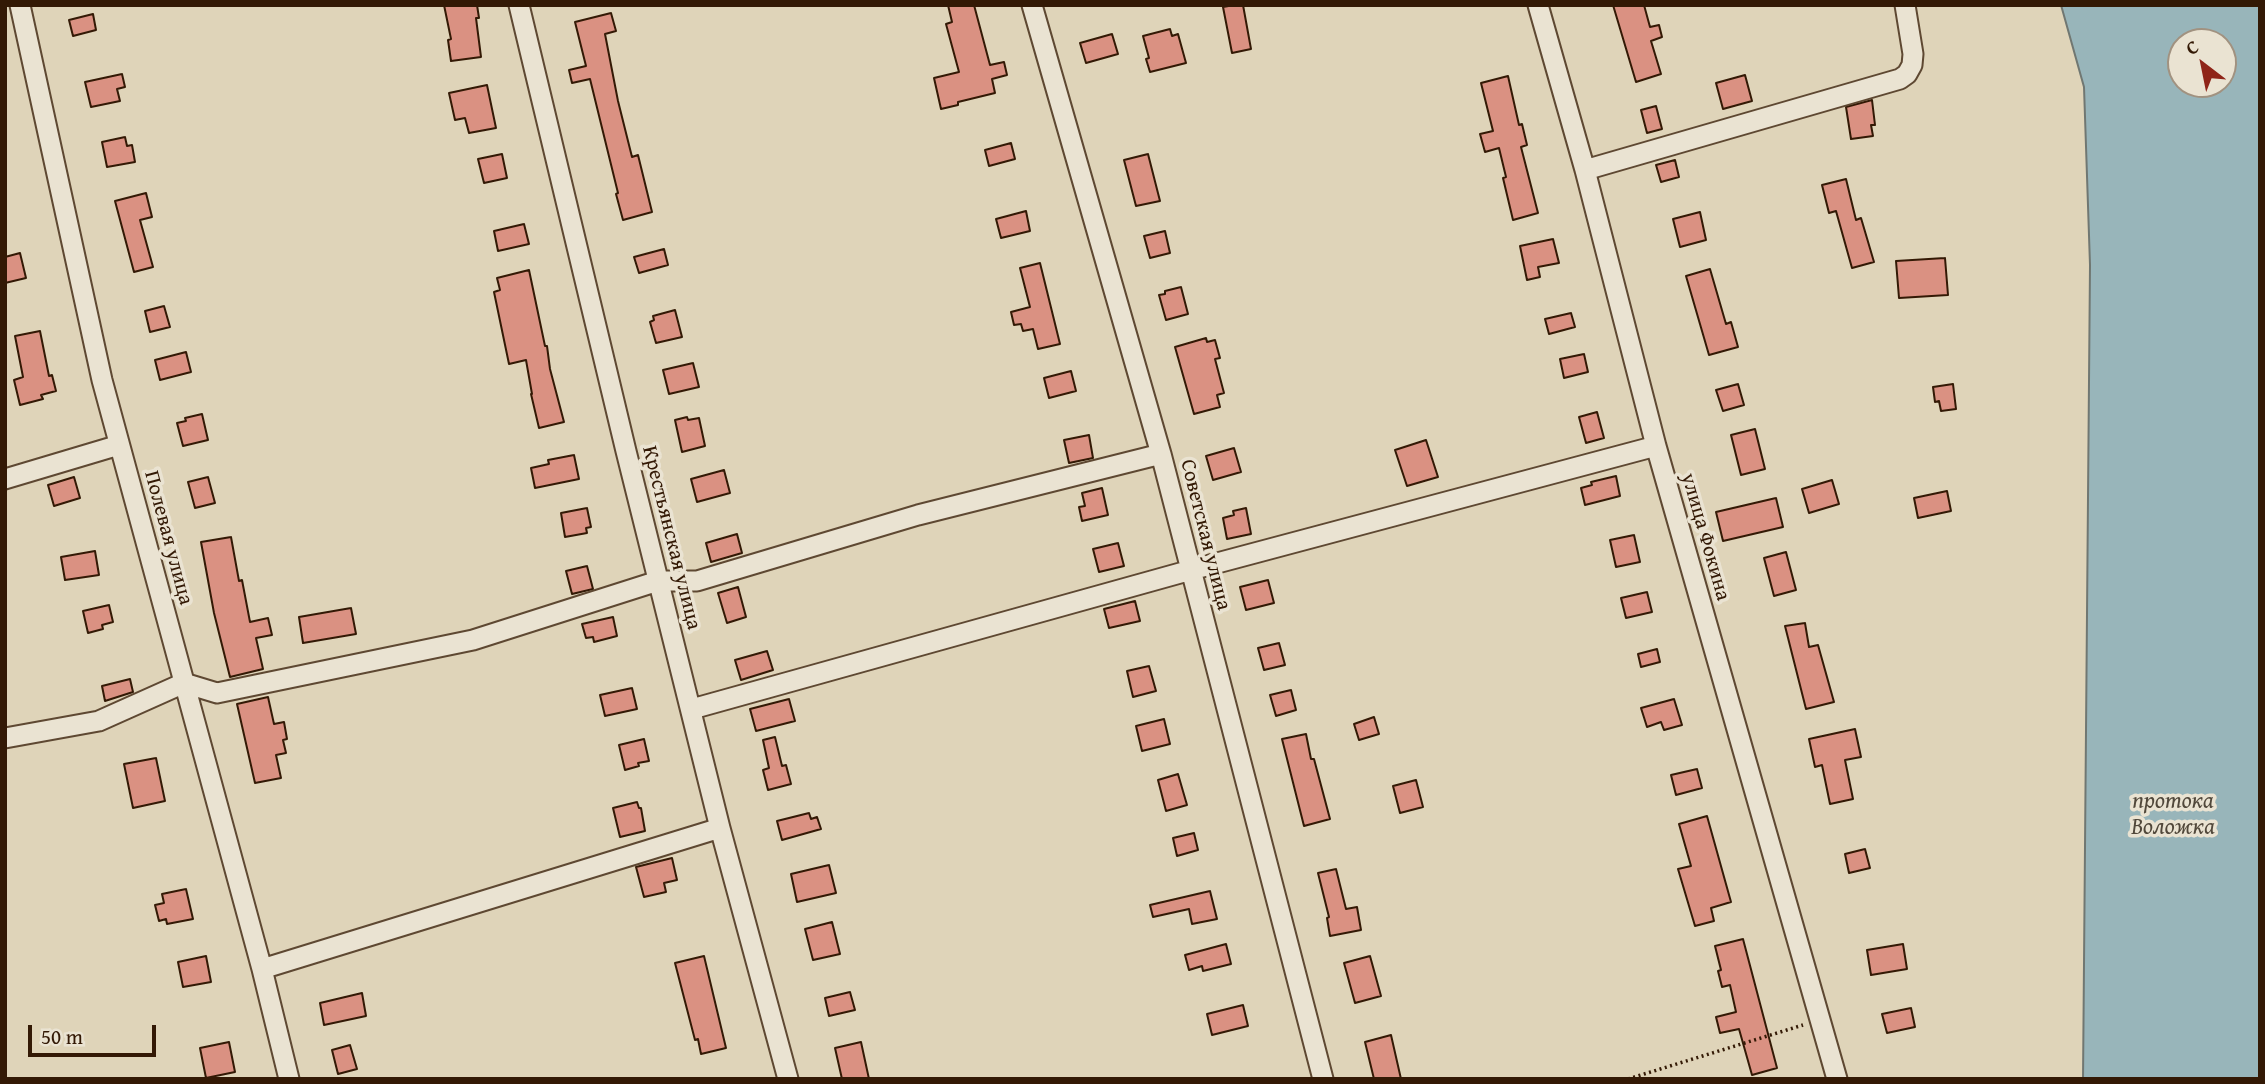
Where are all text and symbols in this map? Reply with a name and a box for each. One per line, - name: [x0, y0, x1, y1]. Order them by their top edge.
- north arrow: [2167, 28, 2237, 98]
- text: С: [2180, 32, 2204, 62]
- street label: Крестьянская улица: [636, 443, 706, 633]
- street label: Советская улица: [1174, 457, 1236, 613]
- street label: Полевая улица: [138, 468, 198, 608]
- street label: улица Фокина: [1675, 470, 1735, 604]
- water label: протока Воложка: [2131, 788, 2215, 842]
- scale bar: [32, 1010, 159, 1054]
- text: 50 m: [41, 1021, 83, 1052]

